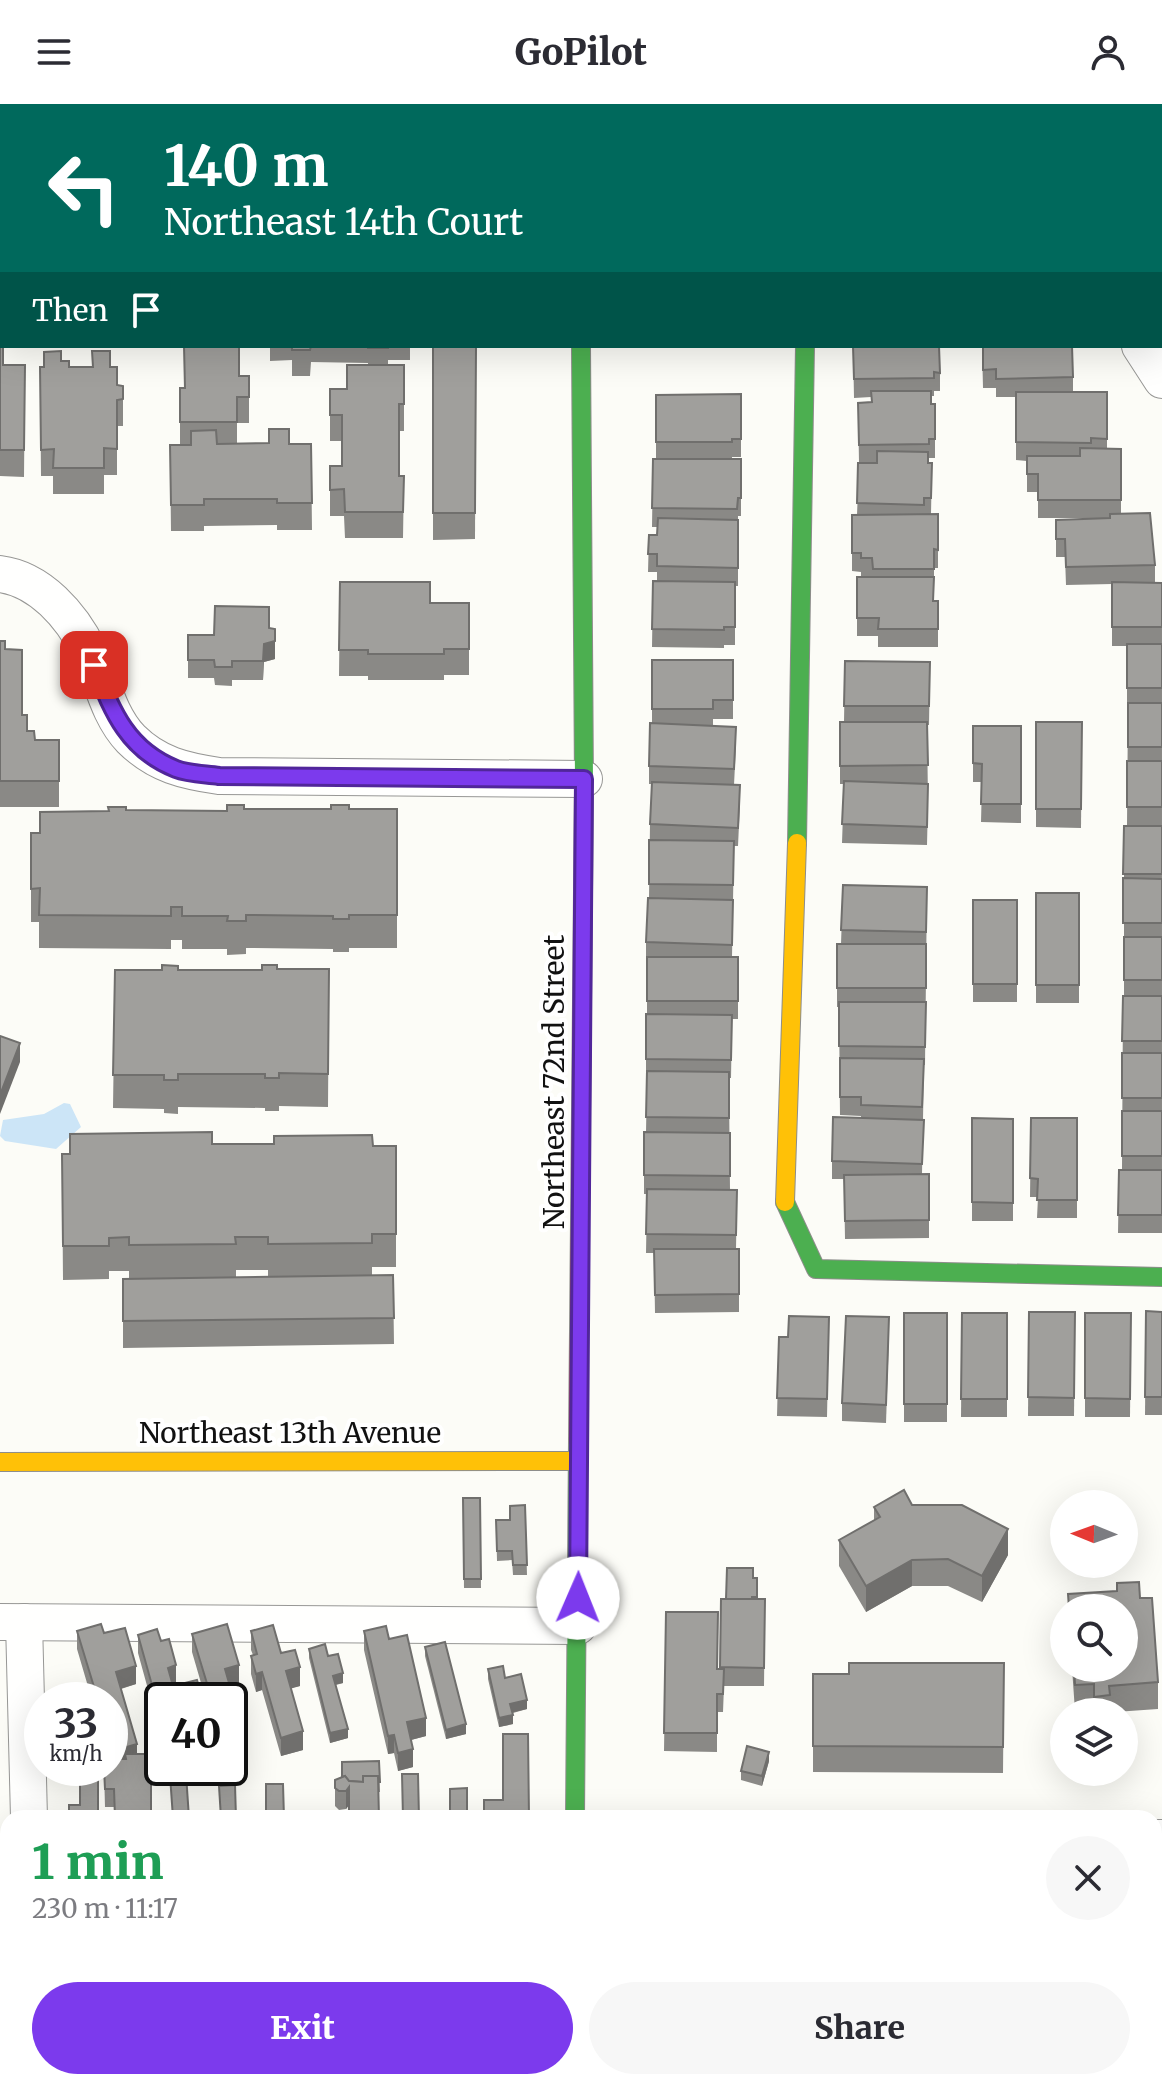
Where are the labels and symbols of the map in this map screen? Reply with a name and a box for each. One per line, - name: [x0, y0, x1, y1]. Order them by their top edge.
- pin: [60, 631, 128, 699]
- street label: Northeast 72nd Street: [536, 935, 572, 1229]
- street label: Northeast 13th Avenue: [139, 1415, 441, 1451]
- north arrow: [1050, 1490, 1138, 1578]
- position arrow: [536, 1556, 620, 1640]
- speed limit sign: 40: [144, 1682, 248, 1786]

